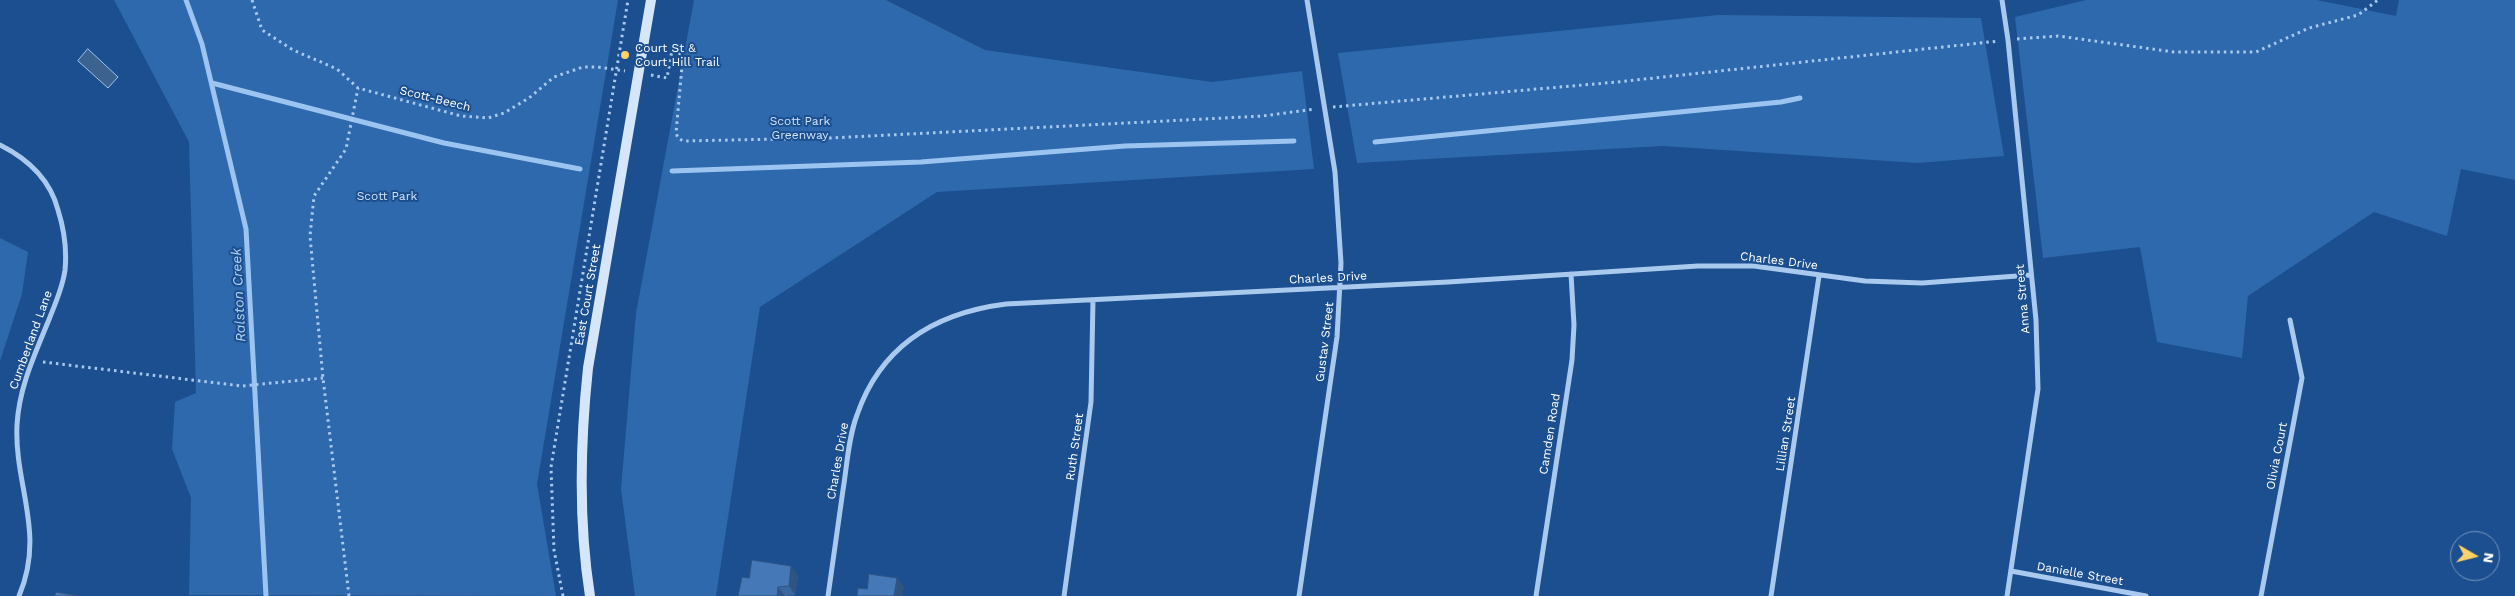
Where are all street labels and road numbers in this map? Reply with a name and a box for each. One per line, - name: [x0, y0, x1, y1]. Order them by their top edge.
- street label: Scott-Beech: [398, 83, 472, 115]
- street label: East Court Street: [572, 243, 604, 347]
- street label: Charles Drive: [1739, 249, 1819, 273]
- street label: Anna Street: [2013, 264, 2033, 334]
- street label: Charles Drive: [1289, 269, 1367, 287]
- street label: Cumberland Lane: [6, 289, 56, 391]
- street label: Gustav Street: [1313, 301, 1337, 383]
- street label: Camden Road: [1536, 393, 1564, 475]
- street label: Lillian Street: [1773, 396, 1799, 472]
- street label: Ruth Street: [1063, 412, 1087, 482]
- street label: Charles Drive: [824, 421, 852, 501]
- street label: Olivia Court: [2263, 421, 2291, 491]
- street label: Danielle Street: [2036, 559, 2124, 589]

